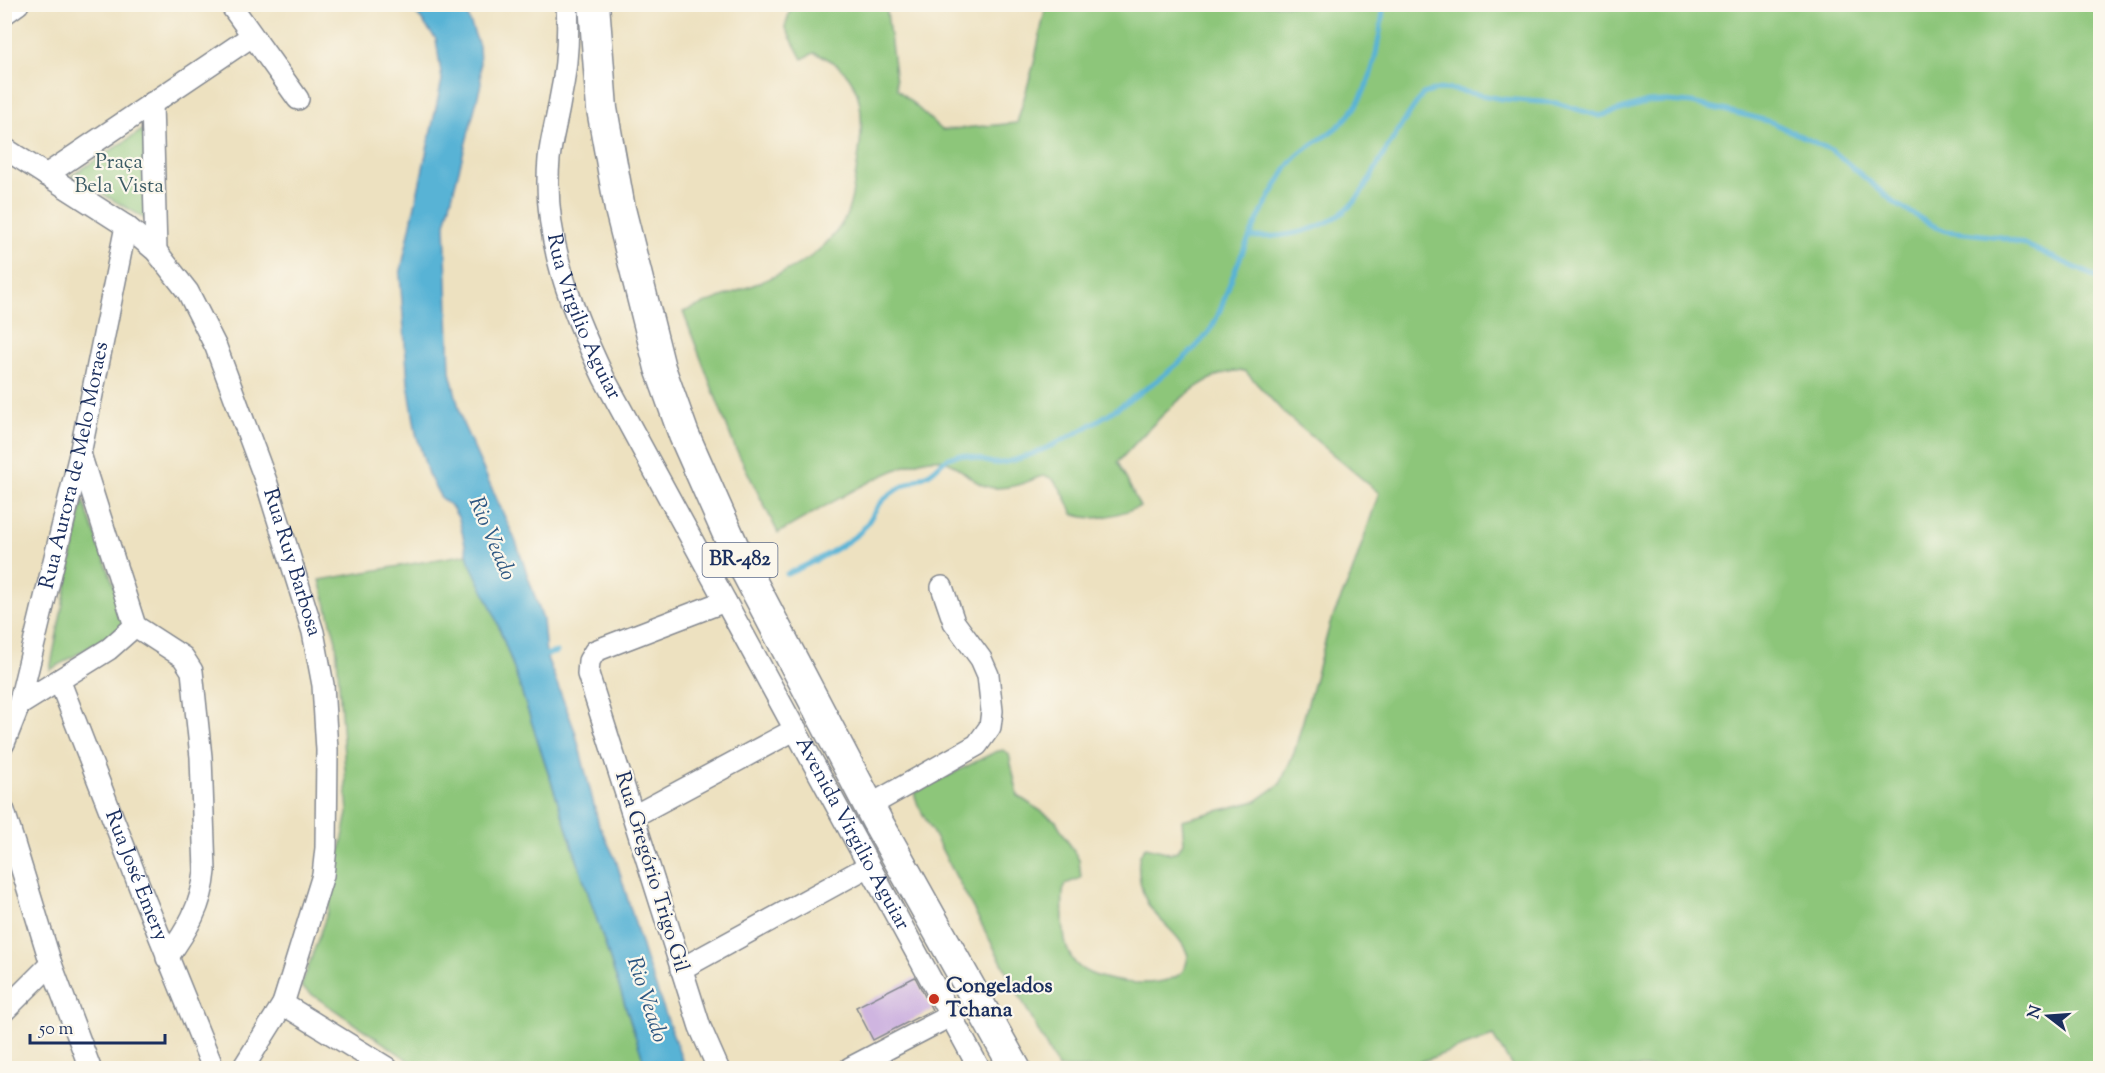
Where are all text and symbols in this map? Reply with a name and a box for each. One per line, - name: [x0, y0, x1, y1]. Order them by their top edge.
- park label: Praça Bela Vista: [74, 148, 164, 202]
- street label: Rua Virgilio Aguiar: [538, 231, 628, 405]
- street label: Rua Aurora de Melo Moraes: [33, 339, 117, 592]
- street label: Rua Ruy Barbosa: [254, 485, 329, 641]
- water label: Rio Veado: [459, 492, 523, 586]
- road number: BR-482: [702, 543, 777, 577]
- street label: Avenida Virgilio Aguiar: [787, 732, 917, 936]
- street label: Rua Gregório Trigo Gil: [606, 768, 696, 976]
- street label: Rua José Emery: [96, 806, 175, 946]
- water label: Rio Veado: [617, 953, 675, 1047]
- place label: Congelados Tchana: [946, 972, 1053, 1026]
- north arrow: [2018, 986, 2078, 1046]
- marker: Congelados Tchana: [927, 992, 941, 1006]
- text: N: [2023, 1003, 2049, 1022]
- scale bar: [30, 1007, 165, 1045]
- text: 50 m: [38, 1017, 74, 1043]

